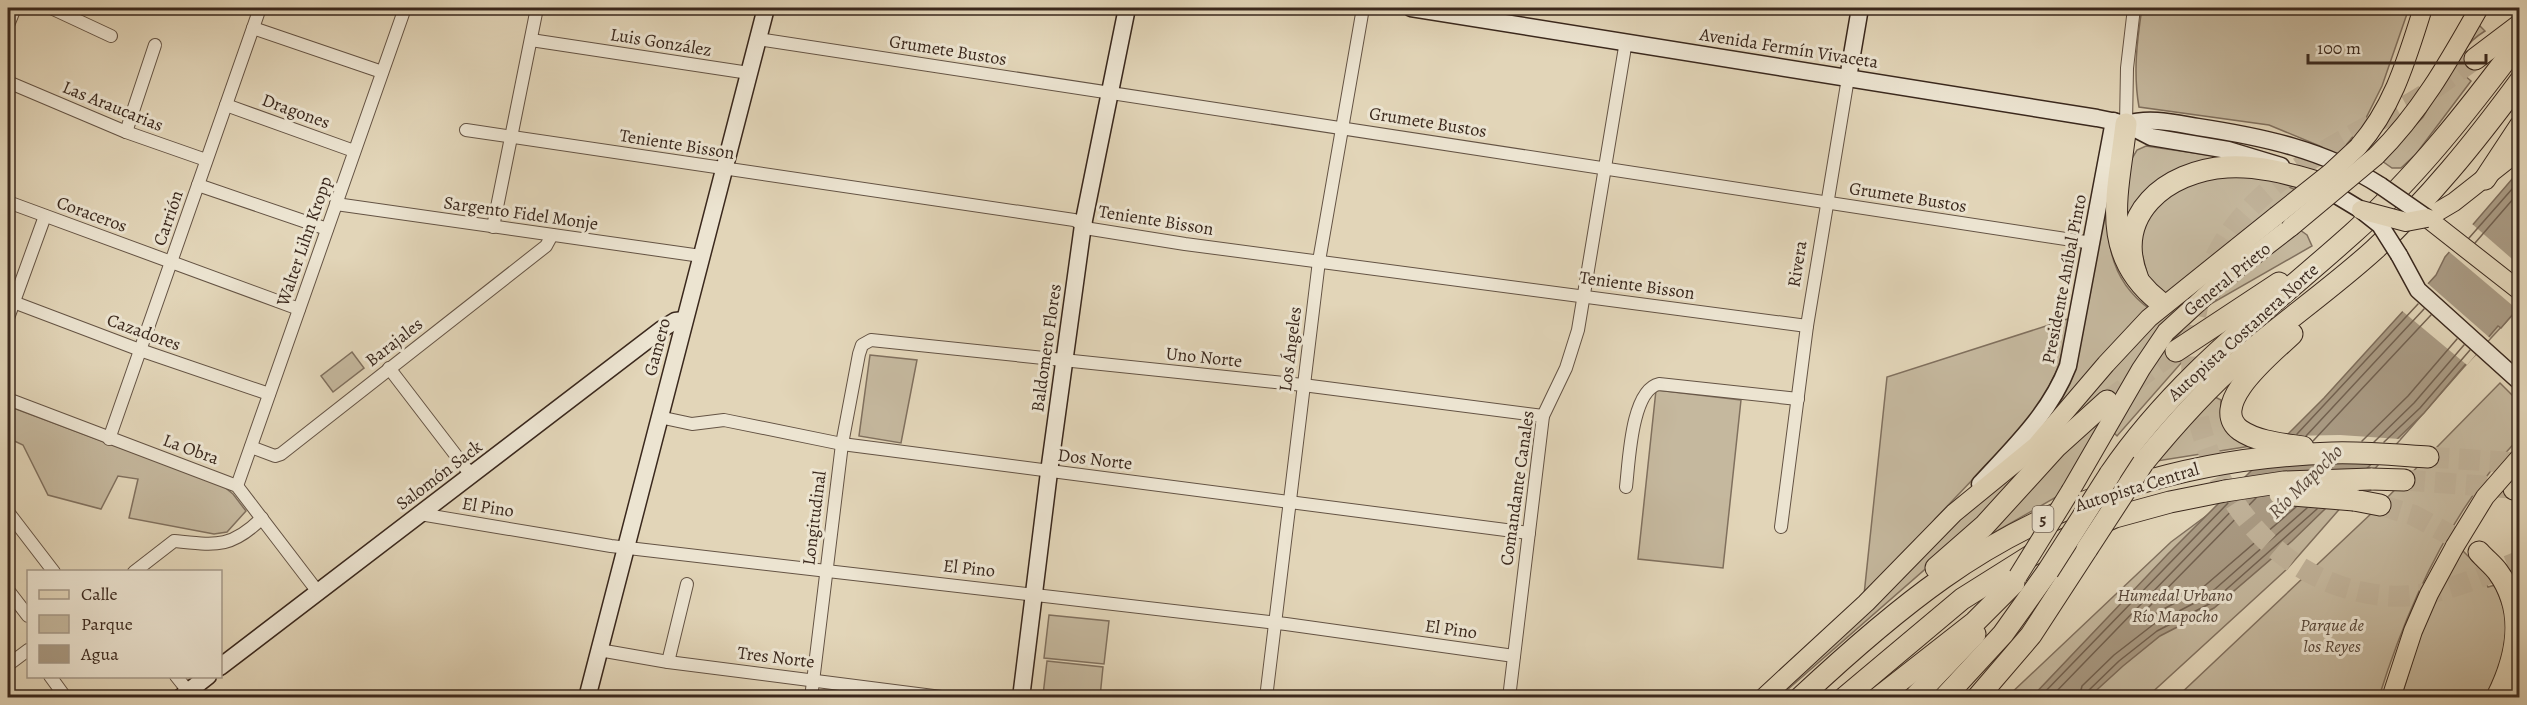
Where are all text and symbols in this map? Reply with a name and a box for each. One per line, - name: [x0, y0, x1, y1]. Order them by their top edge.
- street label: Luis González: [608, 22, 714, 62]
- street label: Avenida Fermín Vivaceta: [1697, 22, 1881, 74]
- scale bar: [2308, 27, 2486, 65]
- street label: Grumete Bustos: [887, 29, 1009, 71]
- text: 100 m: [2317, 36, 2361, 60]
- street label: Las Araucarias: [59, 75, 167, 137]
- street label: Dragones: [259, 88, 333, 134]
- street label: Grumete Bustos: [1367, 101, 1489, 143]
- street label: Teniente Bisson: [618, 123, 736, 165]
- street label: Walter Lihn Kropp: [270, 173, 337, 310]
- street label: Grumete Bustos: [1847, 176, 1969, 218]
- street label: Carrión: [147, 187, 189, 249]
- street label: Coraceros: [53, 190, 131, 238]
- street label: Sargento Fidel Monje: [442, 190, 600, 236]
- street label: Presidente Aníbal Pinto: [2036, 192, 2092, 366]
- street label: Teniente Bisson: [1097, 199, 1215, 241]
- street label: General Prieto: [2179, 236, 2276, 321]
- street label: Rivera: [1781, 238, 1813, 289]
- street label: Autopista Costanera Norte: [2162, 258, 2323, 407]
- street label: Teniente Bisson: [1578, 265, 1696, 305]
- street label: Baldomero Flores: [1025, 282, 1067, 414]
- street label: Los Ángeles: [1273, 305, 1307, 393]
- street label: Cazadores: [104, 308, 184, 356]
- street label: Barajales: [360, 312, 428, 372]
- street label: Gamero: [638, 315, 676, 379]
- street label: Uno Norte: [1165, 341, 1243, 373]
- street label: Comandante Canales: [1494, 409, 1540, 567]
- street label: La Obra: [160, 428, 223, 470]
- street label: Salomón Sack: [391, 435, 487, 515]
- water label: Río Mapocho: [2262, 438, 2349, 525]
- street label: Dos Norte: [1056, 443, 1134, 475]
- street label: Autopista Central: [2071, 457, 2203, 518]
- street label: Longitudinal: [796, 469, 832, 567]
- street label: El Pino: [460, 491, 516, 523]
- road number: 5: [2032, 506, 2054, 532]
- street label: El Pino: [942, 553, 996, 583]
- legend: [27, 570, 222, 678]
- text: Calle: [81, 582, 118, 606]
- park label: Humedal Urbano Río Mapocho: [2117, 583, 2233, 628]
- text: Parque: [81, 612, 133, 636]
- street label: El Pino: [1423, 613, 1479, 645]
- park label: Parque de los Reyes: [2300, 613, 2365, 658]
- street label: Tres Norte: [736, 640, 816, 674]
- text: Agua: [80, 642, 119, 666]

